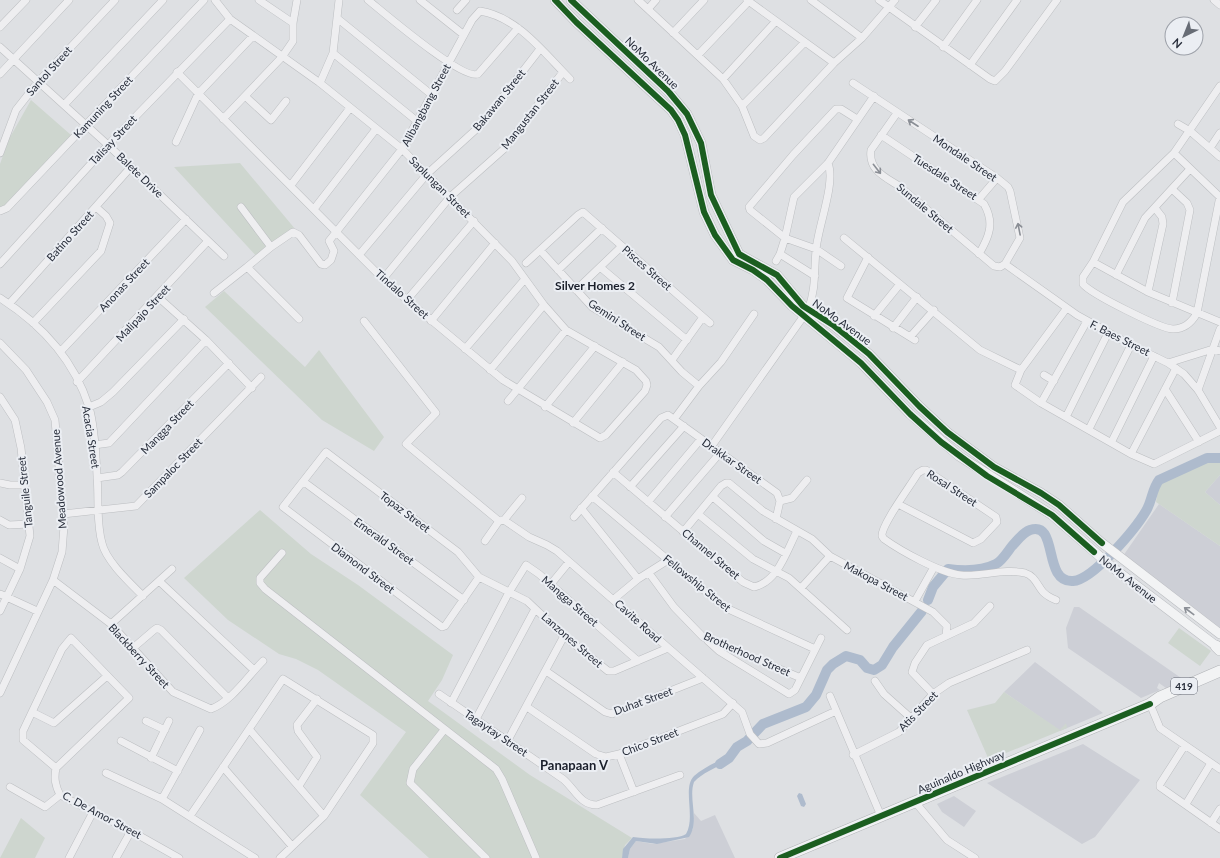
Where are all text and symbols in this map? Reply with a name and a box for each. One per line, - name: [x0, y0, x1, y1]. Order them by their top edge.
- north arrow: [1164, 16, 1204, 56]
- street label: NoMo Avenue: [623, 34, 682, 92]
- text: N: [1169, 36, 1184, 51]
- street label: Santol Street: [23, 43, 74, 98]
- street label: Alibangbang Street: [398, 61, 453, 148]
- street label: Bakawan Street: [470, 66, 527, 133]
- street label: Kamuning Street: [70, 73, 135, 140]
- street label: Mangustan Street: [498, 76, 561, 151]
- street label: Talisay Street: [86, 112, 139, 167]
- one-way arrow: [908, 119, 919, 127]
- street label: Mondale Street: [931, 131, 1000, 184]
- street label: Balete Drive: [114, 149, 166, 200]
- street label: Tuesdale Street: [911, 151, 980, 202]
- street label: Saplungan Street: [407, 153, 474, 220]
- one-way arrow: [872, 164, 881, 175]
- street label: Sundale Street: [894, 180, 956, 235]
- street label: Batino Street: [44, 208, 96, 264]
- one-way arrow: [1014, 223, 1022, 236]
- street label: Pisces Street: [620, 243, 675, 293]
- street label: Anonas Street: [96, 255, 152, 314]
- street label: Tindalo Street: [373, 266, 432, 321]
- district label: Silver Homes 2: [555, 278, 635, 293]
- street label: Malipajo Street: [113, 281, 172, 344]
- street label: Gemini Street: [586, 296, 649, 343]
- street label: NoMo Avenue: [810, 296, 874, 347]
- street label: F. Baes Street: [1088, 317, 1152, 358]
- street label: Mangga Street: [138, 397, 196, 456]
- street label: Acacia Street: [80, 405, 103, 469]
- street label: Meadowood Avenue: [49, 429, 68, 529]
- street label: Sampaloc Street: [141, 435, 204, 500]
- street label: Drakkar Street: [700, 435, 765, 486]
- street label: Tanguile Street: [14, 456, 35, 528]
- street label: Rosal Street: [925, 467, 980, 509]
- street label: Topaz Street: [378, 488, 433, 535]
- street label: Emerald Street: [352, 514, 417, 567]
- street label: Channel Street: [680, 526, 743, 582]
- street label: Diamond Street: [329, 540, 397, 596]
- street label: Fellowship Street: [661, 551, 734, 614]
- street label: NoMo Avenue: [1097, 552, 1160, 605]
- street label: Makopa Street: [842, 558, 910, 603]
- street label: Mangga Street: [540, 573, 601, 629]
- street label: Cavite Road: [612, 596, 664, 645]
- one-way arrow: [1184, 606, 1195, 615]
- street label: Lanzones Street: [539, 610, 606, 670]
- street label: Blackberry Street: [106, 621, 172, 691]
- street label: Brotherhood Street: [702, 629, 793, 678]
- road number: 419: [1171, 678, 1197, 694]
- street label: Duhat Street: [612, 684, 674, 717]
- street label: Atis Street: [895, 688, 940, 733]
- street label: Tagaytay Street: [462, 707, 531, 759]
- street label: Chico Street: [620, 725, 680, 758]
- street label: Aguinaldo Highway: [915, 747, 1007, 796]
- district label: Panapaan V: [540, 757, 609, 773]
- street label: C. De Amor Street: [61, 788, 144, 841]

